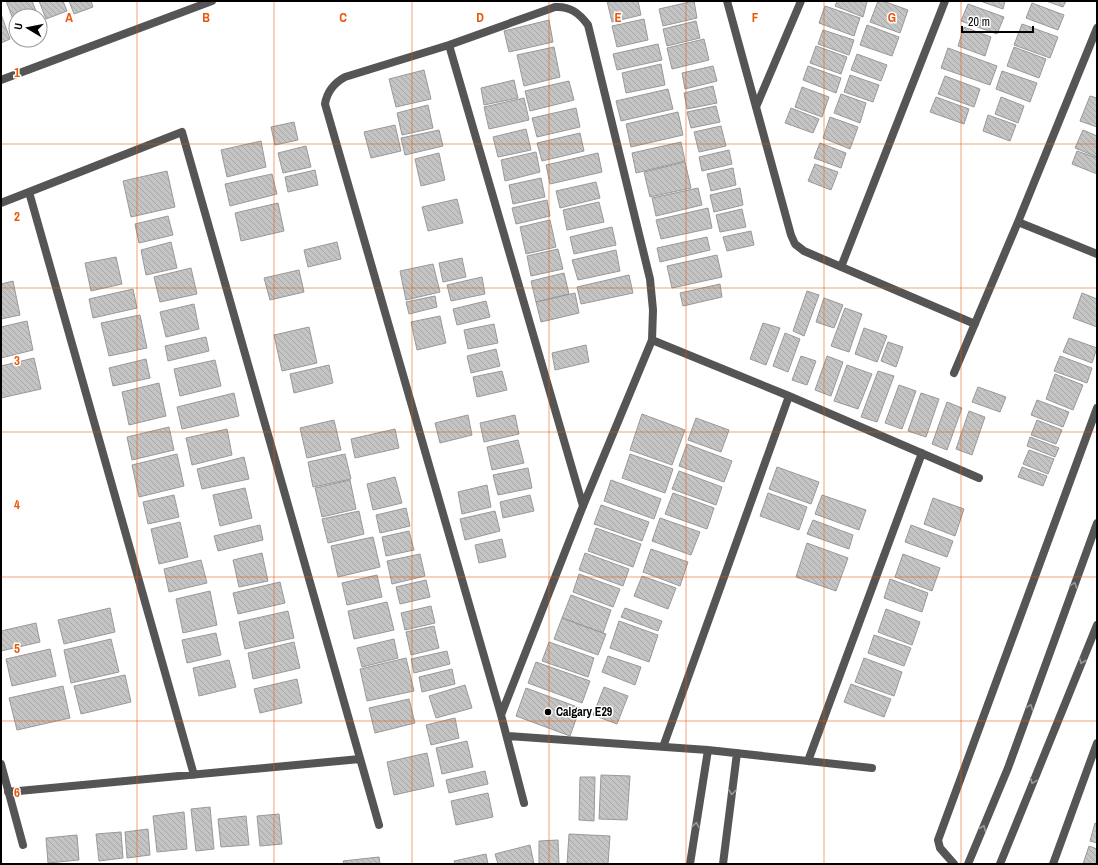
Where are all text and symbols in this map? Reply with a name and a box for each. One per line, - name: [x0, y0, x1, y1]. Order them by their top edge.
- north arrow: [8, 8, 48, 48]
- scale bar: [962, 8, 1033, 34]
- text: A: [65, 9, 73, 26]
- text: B: [202, 9, 210, 26]
- text: C: [339, 9, 347, 26]
- text: D: [476, 9, 484, 26]
- text: E: [614, 9, 622, 26]
- text: F: [752, 9, 759, 26]
- text: G: [888, 9, 896, 26]
- text: 20 m: [968, 14, 990, 30]
- text: U: [11, 22, 26, 31]
- text: 1: [14, 64, 20, 81]
- text: 2: [14, 208, 20, 225]
- text: 3: [14, 352, 20, 369]
- text: 4: [14, 496, 20, 513]
- one-way arrow: [1070, 581, 1078, 588]
- text: 5: [14, 640, 20, 657]
- one-way arrow: [1079, 657, 1087, 664]
- place label: Calgary E29: [556, 704, 613, 720]
- one-way arrow: [1026, 704, 1034, 711]
- marker: Calgary E29: [543, 707, 553, 717]
- one-way arrow: [1030, 778, 1038, 785]
- text: 6: [14, 784, 20, 801]
- one-way arrow: [728, 789, 737, 795]
- one-way arrow: [691, 822, 700, 829]
- one-way arrow: [978, 825, 986, 832]

